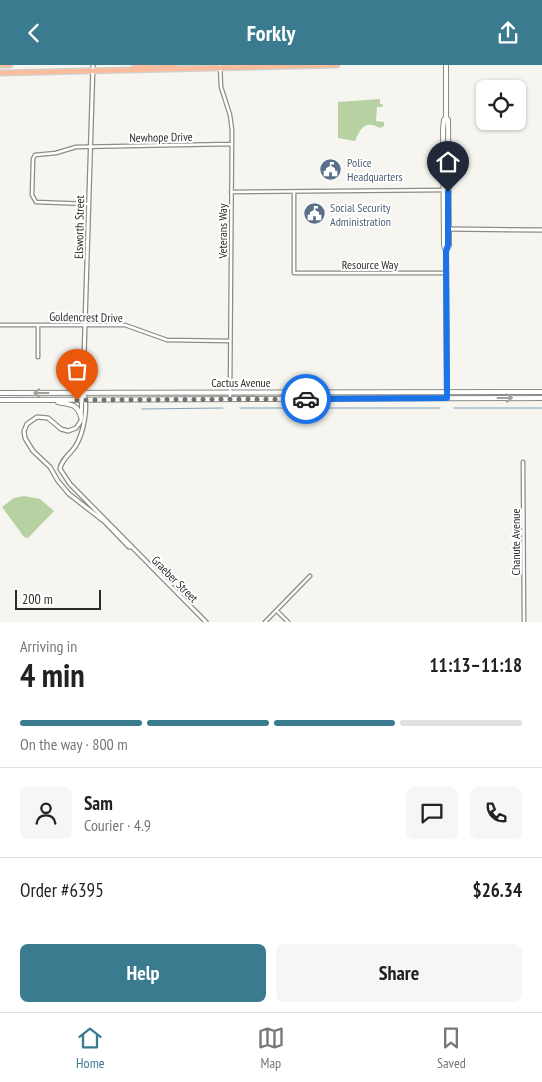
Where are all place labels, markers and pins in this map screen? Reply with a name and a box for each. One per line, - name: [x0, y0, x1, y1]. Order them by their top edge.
- pin: [427, 141, 469, 192]
- place label: Police Headquarters: [347, 155, 403, 184]
- public building icon: Police Headquarters: [319, 157, 343, 181]
- place label: Social Security Administration: [330, 200, 391, 229]
- public building icon: Social Security Administration: [302, 202, 326, 226]
- pin: [56, 349, 98, 400]

